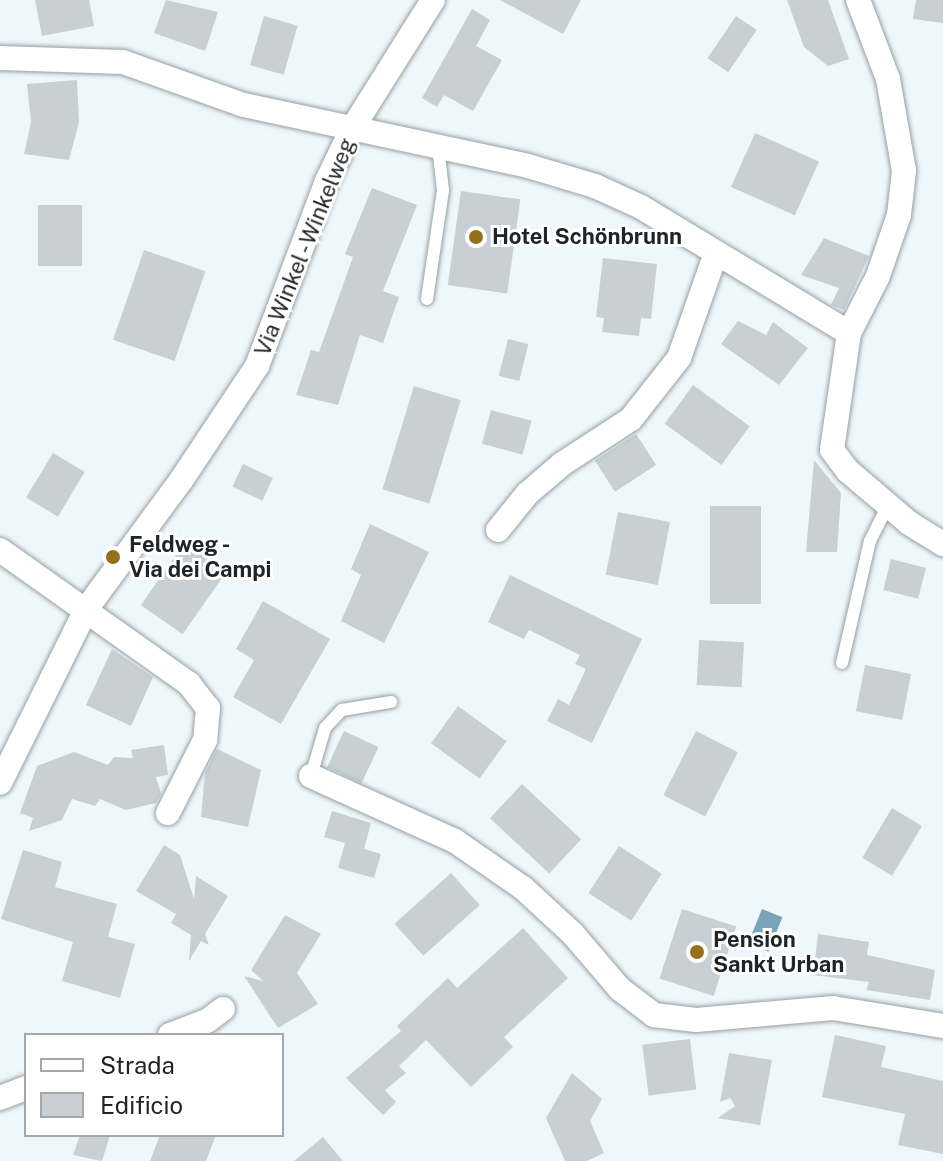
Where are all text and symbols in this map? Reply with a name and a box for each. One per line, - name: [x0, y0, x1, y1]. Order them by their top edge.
- street label: Via Winkel - Winkelweg: [248, 131, 362, 363]
- place label: Hotel Schönbrunn: [492, 224, 682, 250]
- marker: Hotel Schönbrunn: [467, 228, 485, 246]
- place label: Feldweg - Via dei Campi: [129, 531, 272, 582]
- marker: Feldweg - Via dei Campi: [104, 548, 122, 566]
- place label: Pension Sankt Urban: [713, 926, 844, 978]
- marker: Pension Sankt Urban: [688, 943, 706, 961]
- legend: [24, 1033, 284, 1137]
- text: Strada: [100, 1051, 175, 1079]
- text: Edificio: [100, 1091, 183, 1119]

